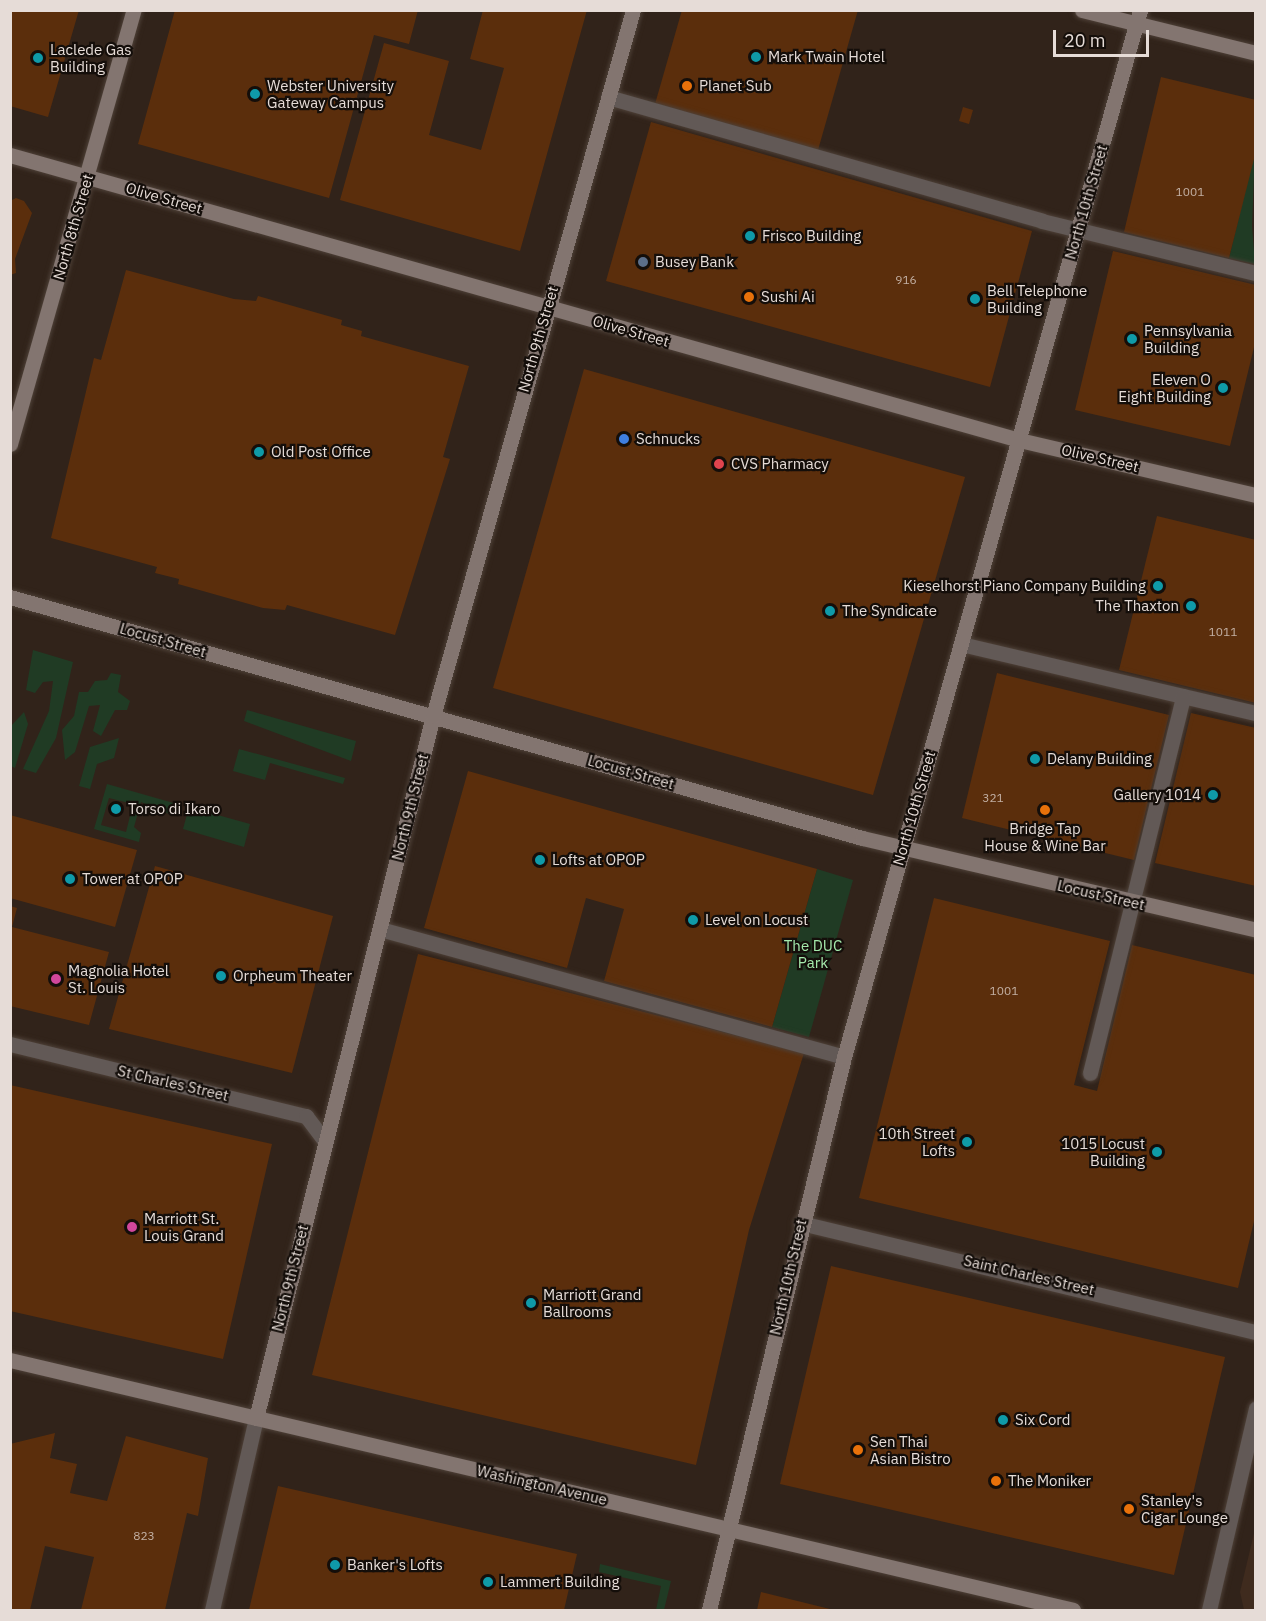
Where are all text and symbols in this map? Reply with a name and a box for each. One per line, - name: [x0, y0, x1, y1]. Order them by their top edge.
- scale bar: [1056, 18, 1152, 56]
- text: 20 m: [1064, 29, 1106, 52]
- place label: Laclede Gas Building: [50, 40, 132, 75]
- place label: Mark Twain Hotel: [768, 48, 885, 66]
- marker: Mark Twain Hotel: [749, 50, 763, 64]
- marker: Laclede Gas Building: [31, 51, 45, 65]
- place label: Webster University Gateway Campus: [267, 76, 394, 111]
- place label: Planet Sub: [699, 77, 772, 95]
- marker: Planet Sub: [680, 79, 694, 93]
- marker: Webster University Gateway Campus: [248, 87, 262, 101]
- street label: North 10th Street: [1061, 143, 1111, 261]
- street label: North 8th Street: [49, 172, 97, 282]
- street label: Olive Street: [124, 179, 204, 217]
- house number: 1001: [1176, 185, 1204, 199]
- place label: Frisco Building: [762, 227, 861, 245]
- marker: Frisco Building: [743, 229, 757, 243]
- place label: Busey Bank: [655, 253, 734, 271]
- marker: Busey Bank: [636, 255, 650, 269]
- house number: 916: [895, 273, 917, 287]
- place label: Bell Telephone Building: [987, 281, 1087, 316]
- street label: North 9th Street: [514, 284, 562, 394]
- place label: Sushi Ai: [761, 288, 815, 306]
- marker: Sushi Ai: [742, 290, 756, 304]
- marker: Bell Telephone Building: [968, 292, 982, 306]
- street label: Olive Street: [591, 312, 671, 350]
- place label: Pennsylvania Building: [1144, 321, 1232, 356]
- marker: Pennsylvania Building: [1125, 332, 1139, 346]
- place label: Eleven O Eight Building: [1118, 370, 1211, 405]
- marker: Eleven O Eight Building: [1216, 381, 1230, 395]
- place label: Schnucks: [636, 430, 700, 448]
- marker: Schnucks: [617, 432, 631, 446]
- street label: Olive Street: [1060, 440, 1140, 476]
- place label: Old Post Office: [271, 443, 371, 461]
- marker: Old Post Office: [252, 445, 266, 459]
- place label: CVS Pharmacy: [731, 455, 829, 473]
- marker: CVS Pharmacy: [712, 457, 726, 471]
- place label: Kieselhorst Piano Company Building: [903, 577, 1146, 595]
- marker: Kieselhorst Piano Company Building: [1151, 579, 1165, 593]
- place label: The Thaxton: [1095, 597, 1179, 615]
- marker: The Thaxton: [1184, 599, 1198, 613]
- place label: The Syndicate: [842, 602, 937, 620]
- marker: The Syndicate: [823, 604, 837, 618]
- street label: Locust Street: [118, 619, 208, 661]
- house number: 1011: [1209, 625, 1237, 639]
- street label: North 10th Street: [889, 749, 939, 867]
- place label: Delany Building: [1047, 750, 1152, 768]
- street label: Locust Street: [586, 751, 676, 793]
- street label: North 9th Street: [388, 752, 432, 862]
- marker: Delany Building: [1028, 752, 1042, 766]
- place label: Gallery 1014: [1114, 786, 1201, 804]
- marker: Gallery 1014: [1206, 788, 1220, 802]
- house number: 321: [982, 791, 1004, 805]
- place label: Torso di Ikaro: [128, 800, 220, 818]
- marker: Torso di Ikaro: [109, 802, 123, 816]
- marker: Bridge Tap House & Wine Bar: [1038, 803, 1052, 817]
- place label: Bridge Tap House & Wine Bar: [984, 819, 1106, 854]
- place label: Lofts at OPOP: [552, 851, 645, 869]
- marker: Lofts at OPOP: [533, 853, 547, 867]
- place label: Tower at OPOP: [82, 870, 183, 888]
- marker: Tower at OPOP: [63, 872, 77, 886]
- street label: Locust Street: [1056, 876, 1146, 914]
- place label: Level on Locust: [705, 911, 808, 929]
- marker: Level on Locust: [686, 913, 700, 927]
- park label: The DUC Park: [784, 936, 842, 971]
- place label: Magnolia Hotel St. Louis: [68, 961, 169, 996]
- place label: Orpheum Theater: [233, 967, 352, 985]
- marker: Orpheum Theater: [214, 969, 228, 983]
- marker: Magnolia Hotel St. Louis: [49, 972, 63, 986]
- house number: 1001: [990, 984, 1018, 998]
- street label: St Charles Street: [116, 1062, 230, 1104]
- place label: 10th Street Lofts: [879, 1124, 955, 1159]
- place label: 1015 Locust Building: [1061, 1134, 1145, 1169]
- marker: 10th Street Lofts: [960, 1135, 974, 1149]
- marker: 1015 Locust Building: [1150, 1145, 1164, 1159]
- place label: Marriott St. Louis Grand: [144, 1209, 224, 1244]
- street label: North 10th Street: [766, 1217, 810, 1337]
- marker: Marriott St. Louis Grand: [125, 1220, 139, 1234]
- street label: North 9th Street: [268, 1223, 312, 1333]
- street label: Saint Charles Street: [962, 1251, 1096, 1299]
- place label: Marriott Grand Ballrooms: [543, 1285, 641, 1320]
- marker: Marriott Grand Ballrooms: [524, 1296, 538, 1310]
- place label: Six Cord: [1015, 1411, 1070, 1429]
- marker: Six Cord: [996, 1413, 1010, 1427]
- place label: Sen Thai Asian Bistro: [870, 1432, 951, 1467]
- marker: Sen Thai Asian Bistro: [851, 1443, 865, 1457]
- street label: Washington Avenue: [475, 1461, 609, 1509]
- place label: The Moniker: [1008, 1472, 1091, 1490]
- marker: The Moniker: [989, 1474, 1003, 1488]
- place label: Stanley's Cigar Lounge: [1141, 1491, 1228, 1526]
- marker: Stanley's Cigar Lounge: [1122, 1502, 1136, 1516]
- house number: 823: [133, 1529, 155, 1543]
- place label: Banker's Lofts: [347, 1556, 443, 1574]
- marker: Banker's Lofts: [328, 1558, 342, 1572]
- place label: Lammert Building: [500, 1573, 619, 1591]
- marker: Lammert Building: [481, 1575, 495, 1589]

